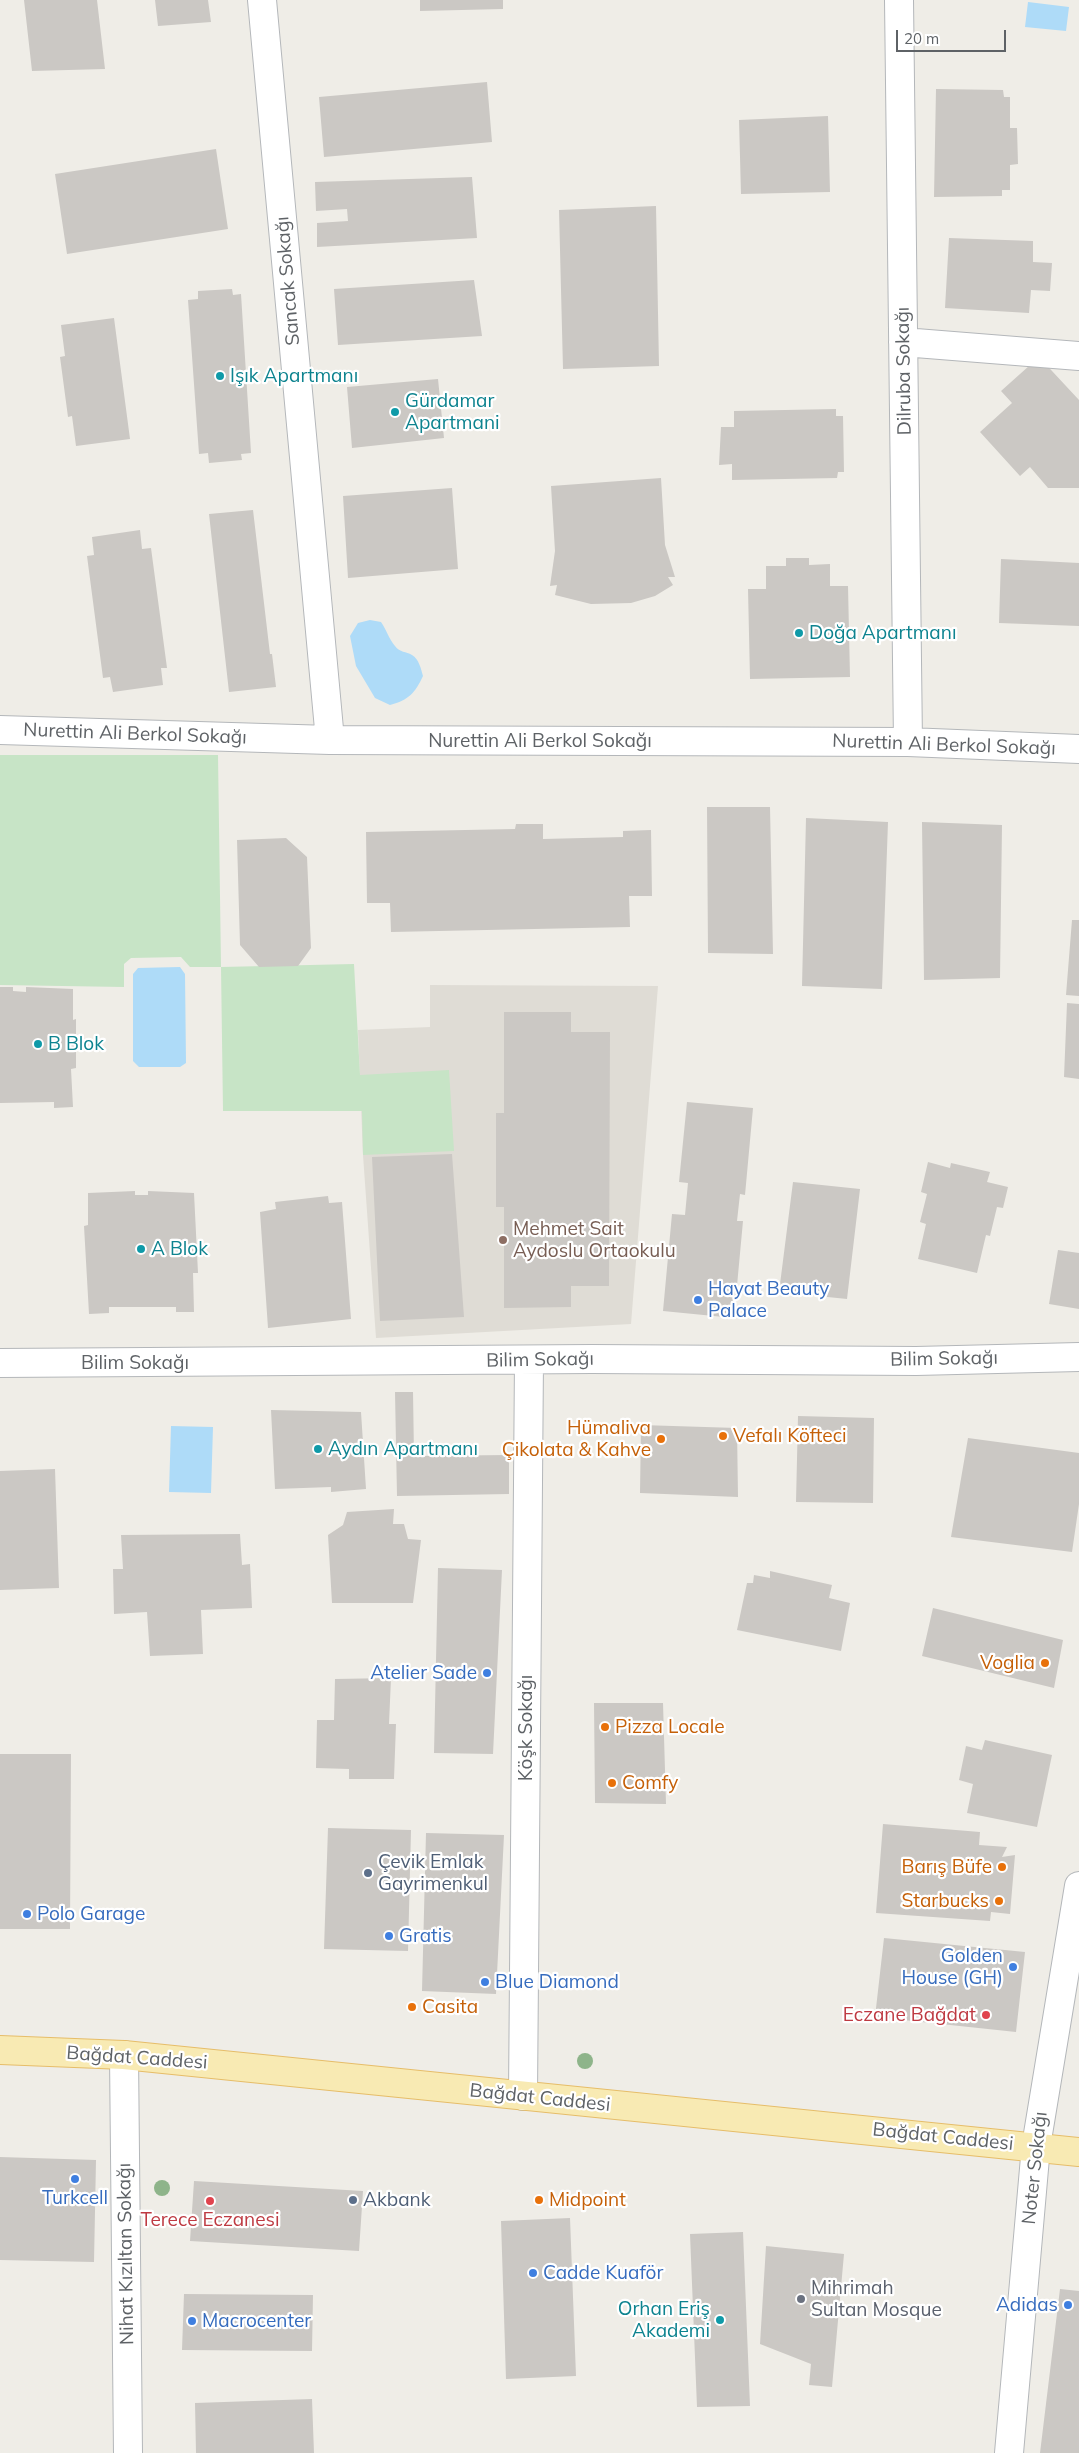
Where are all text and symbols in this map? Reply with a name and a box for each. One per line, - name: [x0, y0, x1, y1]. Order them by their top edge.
- scale bar: [899, 20, 1009, 52]
- text: 20 m: [904, 29, 939, 48]
- street label: Sancak Sokağı: [271, 215, 305, 347]
- street label: Dilruba Sokağı: [891, 307, 917, 435]
- place label: Işık Apartmanı: [230, 365, 358, 387]
- marker: Işık Apartmanı: [214, 370, 226, 382]
- place label: Gürdamar Apartmani: [405, 390, 500, 434]
- marker: Gürdamar Apartmani: [389, 406, 401, 418]
- place label: Doğa Apartmanı: [809, 622, 956, 644]
- marker: Doğa Apartmanı: [793, 627, 805, 639]
- street label: Nurettin Ali Berkol Sokağı: [23, 719, 247, 749]
- street label: Nurettin Ali Berkol Sokağı: [428, 730, 652, 752]
- street label: Nurettin Ali Berkol Sokağı: [832, 730, 1056, 760]
- place label: B Blok: [48, 1033, 104, 1055]
- marker: B Blok: [32, 1038, 44, 1050]
- place label: Mehmet Sait Aydoslu Ortaokulu: [513, 1218, 676, 1262]
- marker: Mehmet Sait Aydoslu Ortaokulu: [497, 1234, 509, 1246]
- place label: A Blok: [151, 1238, 208, 1260]
- marker: A Blok: [135, 1243, 147, 1255]
- place label: Hayat Beauty Palace: [708, 1278, 829, 1322]
- marker: Hayat Beauty Palace: [692, 1294, 704, 1306]
- street label: Bilim Sokağı: [890, 1347, 998, 1371]
- street label: Bilim Sokağı: [486, 1348, 594, 1372]
- street label: Bilim Sokağı: [81, 1352, 189, 1374]
- place label: Hümaliva Çikolata & Kahve: [502, 1417, 651, 1461]
- place label: Vefalı Köfteci: [733, 1425, 847, 1447]
- marker: Vefalı Köfteci: [717, 1430, 729, 1442]
- marker: Hümaliva Çikolata & Kahve: [655, 1433, 667, 1445]
- place label: Aydın Apartmanı: [328, 1438, 478, 1460]
- marker: Aydın Apartmanı: [312, 1443, 324, 1455]
- place label: Voglia: [980, 1652, 1035, 1674]
- marker: Voglia: [1039, 1657, 1051, 1669]
- place label: Atelier Sade: [370, 1662, 477, 1684]
- marker: Atelier Sade: [481, 1667, 493, 1679]
- street label: Köşk Sokağı: [515, 1675, 537, 1781]
- place label: Pizza Locale: [615, 1716, 725, 1738]
- marker: Pizza Locale: [599, 1721, 611, 1733]
- place label: Comfy: [622, 1772, 678, 1794]
- marker: Comfy: [606, 1777, 618, 1789]
- place label: Çevik Emlak Gayrimenkul: [378, 1851, 488, 1895]
- place label: Barış Büfe: [902, 1856, 992, 1878]
- marker: Barış Büfe: [996, 1861, 1008, 1873]
- marker: Çevik Emlak Gayrimenkul: [362, 1867, 374, 1879]
- place label: Starbucks: [901, 1890, 989, 1912]
- marker: Starbucks: [993, 1895, 1005, 1907]
- place label: Polo Garage: [37, 1903, 145, 1925]
- marker: Polo Garage: [21, 1908, 33, 1920]
- place label: Gratis: [399, 1925, 452, 1947]
- marker: Gratis: [383, 1930, 395, 1942]
- place label: Golden House (GH): [902, 1945, 1003, 1989]
- marker: Golden House (GH): [1007, 1961, 1019, 1973]
- place label: Blue Diamond: [495, 1971, 619, 1993]
- marker: Blue Diamond: [479, 1976, 491, 1988]
- place label: Casita: [422, 1996, 478, 2018]
- marker: Casita: [406, 2001, 418, 2013]
- place label: Eczane Bağdat: [843, 2004, 976, 2026]
- marker: Eczane Bağdat: [980, 2009, 992, 2021]
- street label: Bağdat Caddesi: [66, 2042, 208, 2074]
- street label: Bağdat Caddesi: [469, 2079, 611, 2117]
- street label: Noter Sokağı: [1018, 2110, 1052, 2226]
- street label: Bağdat Caddesi: [872, 2118, 1014, 2156]
- street label: Nihat Kızıltan Sokağı: [113, 2163, 139, 2345]
- marker: Turkcell: [69, 2173, 81, 2185]
- place label: Turkcell: [42, 2187, 108, 2209]
- place label: Akbank: [363, 2189, 430, 2211]
- place label: Midpoint: [549, 2189, 626, 2211]
- marker: Akbank: [347, 2194, 359, 2206]
- marker: Midpoint: [533, 2194, 545, 2206]
- marker: Terece Eczanesi: [204, 2195, 216, 2207]
- place label: Terece Eczanesi: [140, 2209, 280, 2231]
- place label: Cadde Kuaför: [543, 2262, 663, 2284]
- marker: Cadde Kuaför: [527, 2267, 539, 2279]
- place label: Mihrimah Sultan Mosque: [811, 2277, 942, 2321]
- marker: Mihrimah Sultan Mosque: [795, 2293, 807, 2305]
- place label: Adidas: [996, 2294, 1058, 2316]
- place label: Orhan Eriş Akademi: [618, 2298, 710, 2342]
- marker: Adidas: [1062, 2299, 1074, 2311]
- place label: Macrocenter: [202, 2310, 311, 2332]
- marker: Orhan Eriş Akademi: [714, 2314, 726, 2326]
- marker: Macrocenter: [186, 2315, 198, 2327]

